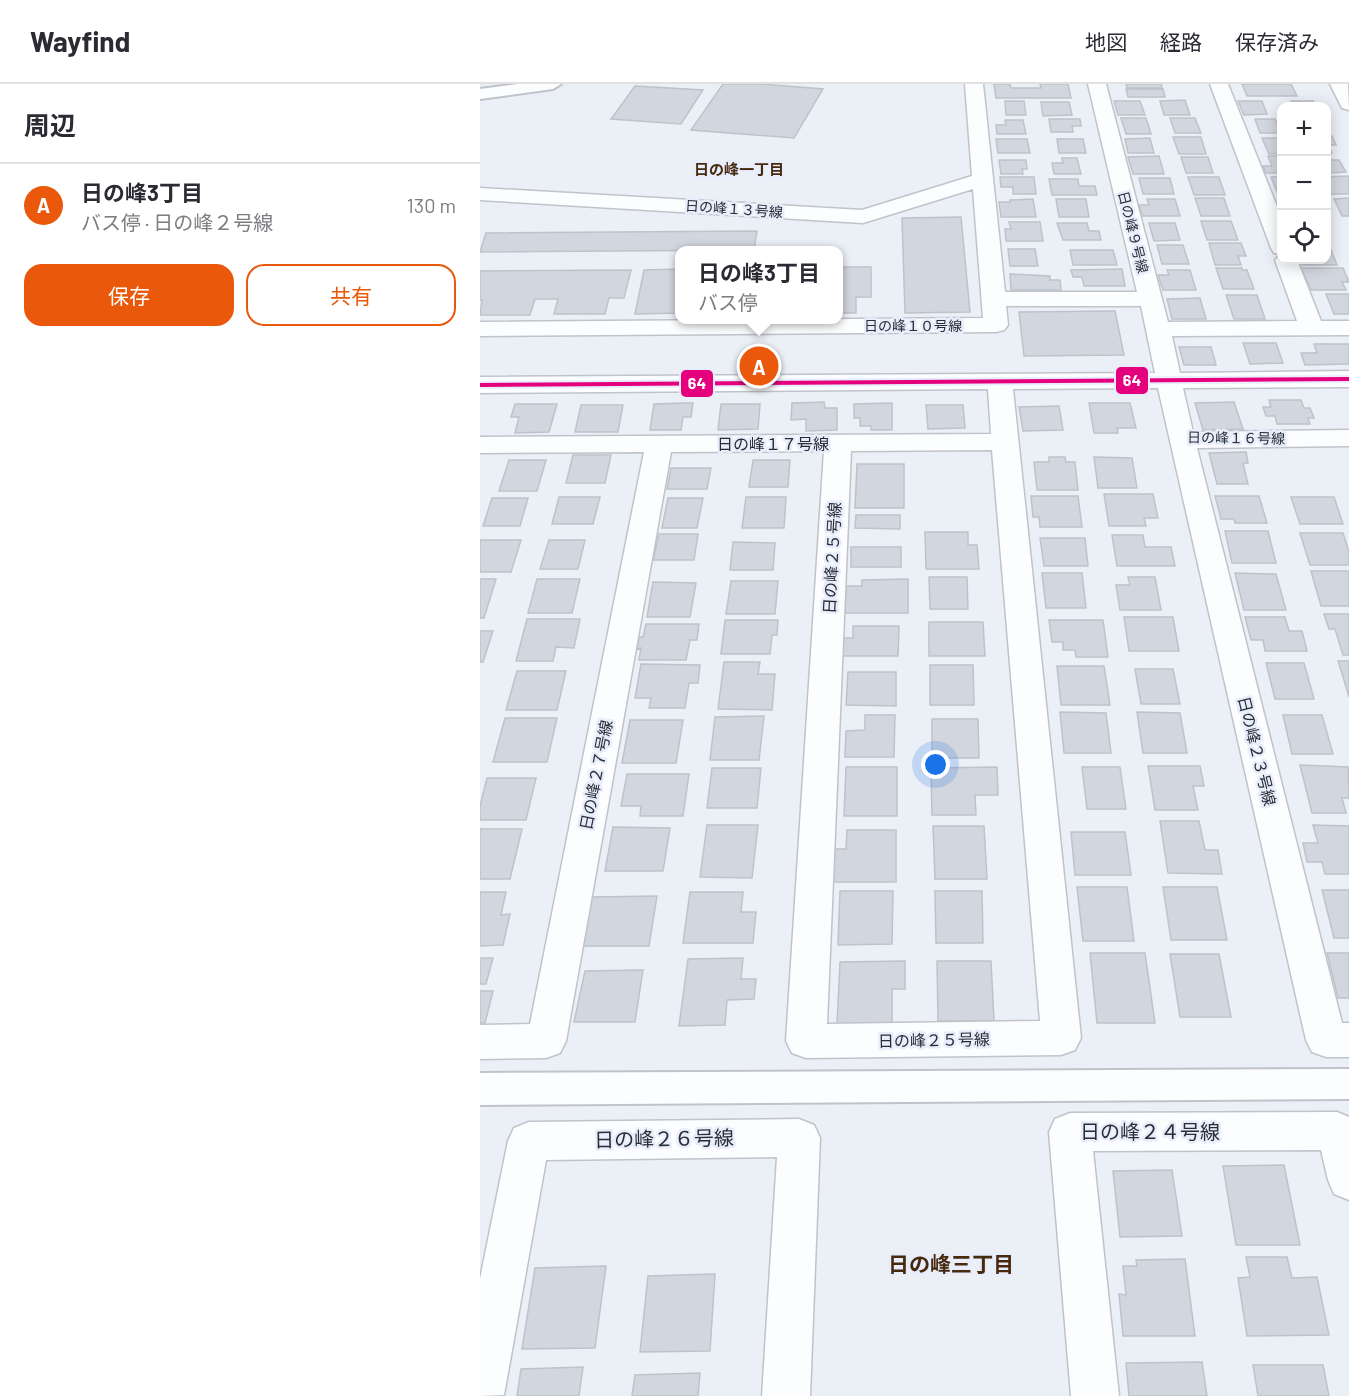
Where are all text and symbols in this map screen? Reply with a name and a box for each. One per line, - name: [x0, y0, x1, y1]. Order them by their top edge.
- text: Wayfind: [30, 24, 130, 58]
- text: 地図: [1085, 29, 1127, 54]
- text: 経路: [1160, 29, 1202, 54]
- text: 保存済み: [1235, 29, 1319, 54]
- map controls: [1277, 102, 1331, 264]
- button: +: [1277, 102, 1331, 156]
- text: 周辺: [24, 109, 76, 140]
- button: −: [1277, 156, 1331, 210]
- district label: 日の峰一丁目: [694, 160, 784, 178]
- text: 日の峰3丁目: [81, 179, 203, 205]
- street label: 日の峰９号線: [1115, 189, 1152, 275]
- text: A: [37, 193, 50, 217]
- text: 130 m: [407, 193, 456, 217]
- street label: 日の峰１３号線: [685, 197, 784, 220]
- text: バス停 · 日の峰２号線: [81, 210, 273, 234]
- button: locate: [1277, 210, 1331, 264]
- popup: [675, 246, 843, 324]
- text: 日の峰3丁目: [698, 259, 820, 285]
- button: 保存: [24, 264, 234, 326]
- button: 共有: [246, 264, 456, 326]
- text: バス停: [698, 290, 758, 314]
- street label: 日の峰１０号線: [864, 317, 962, 334]
- pin: A: [740, 344, 778, 388]
- line badge: 64: [1115, 366, 1149, 395]
- line badge: 64: [680, 369, 714, 398]
- text: 64: [1123, 370, 1141, 389]
- text: 64: [688, 373, 706, 392]
- street label: 日の峰１６号線: [1187, 428, 1285, 447]
- street label: 日の峰１７号線: [717, 434, 829, 453]
- street label: 日の峰２５号線: [819, 502, 844, 614]
- street label: 日の峰２３号線: [1235, 694, 1280, 808]
- street label: 日の峰２７号線: [575, 718, 616, 832]
- your location: [921, 750, 950, 779]
- street label: 日の峰２５号線: [878, 1029, 990, 1050]
- street label: 日の峰２４号線: [1080, 1119, 1220, 1143]
- street label: 日の峰２６号線: [594, 1125, 734, 1151]
- district label: 日の峰三丁目: [888, 1251, 1014, 1276]

